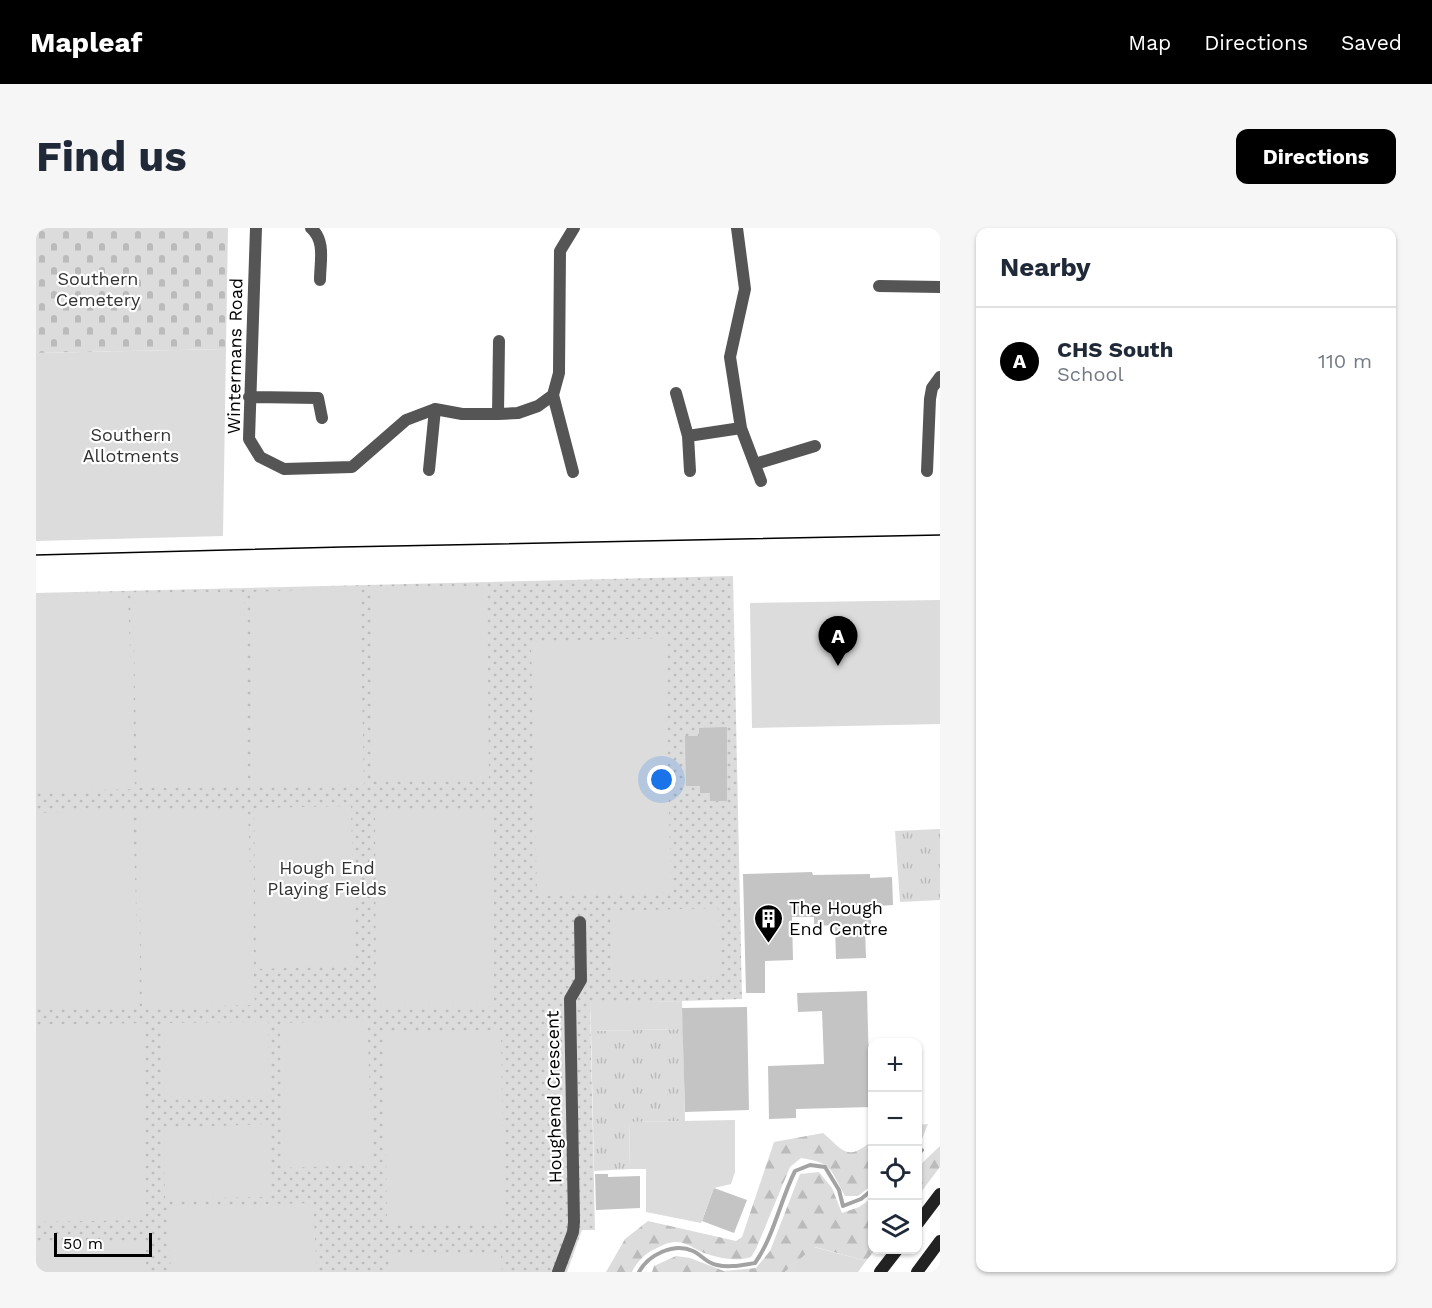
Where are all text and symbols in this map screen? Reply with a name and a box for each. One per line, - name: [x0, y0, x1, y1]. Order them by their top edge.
- text: Mapleaf: [30, 26, 142, 59]
- text: Map: [1128, 30, 1171, 55]
- text: Directions: [1204, 30, 1308, 55]
- text: Saved: [1341, 30, 1402, 55]
- button: Directions: [1236, 129, 1396, 184]
- text: Find us: [36, 132, 187, 181]
- text: Nearby: [1000, 252, 1091, 282]
- park label: Southern Cemetery: [56, 268, 141, 310]
- street label: Wintermans Road: [223, 278, 246, 434]
- text: CHS South: [1057, 337, 1173, 362]
- text: A: [1013, 349, 1026, 373]
- text: 110 m: [1318, 349, 1372, 373]
- text: School: [1057, 362, 1124, 386]
- park label: Southern Allotments: [83, 424, 179, 466]
- pin: A: [818, 616, 858, 666]
- your location: [647, 765, 676, 794]
- park label: Hough End Playing Fields: [267, 857, 387, 899]
- place label: The Hough End Centre: [789, 897, 888, 939]
- building icon: The Hough End Centre: [752, 902, 784, 944]
- street label: Houghend Crescent: [541, 1010, 566, 1184]
- map controls: [868, 1038, 922, 1254]
- button: +: [868, 1038, 922, 1092]
- button: −: [868, 1092, 922, 1146]
- button: locate: [868, 1146, 922, 1200]
- button: layers: [868, 1200, 922, 1254]
- scale bar: [54, 1230, 152, 1258]
- text: 50 m: [63, 1234, 103, 1253]

